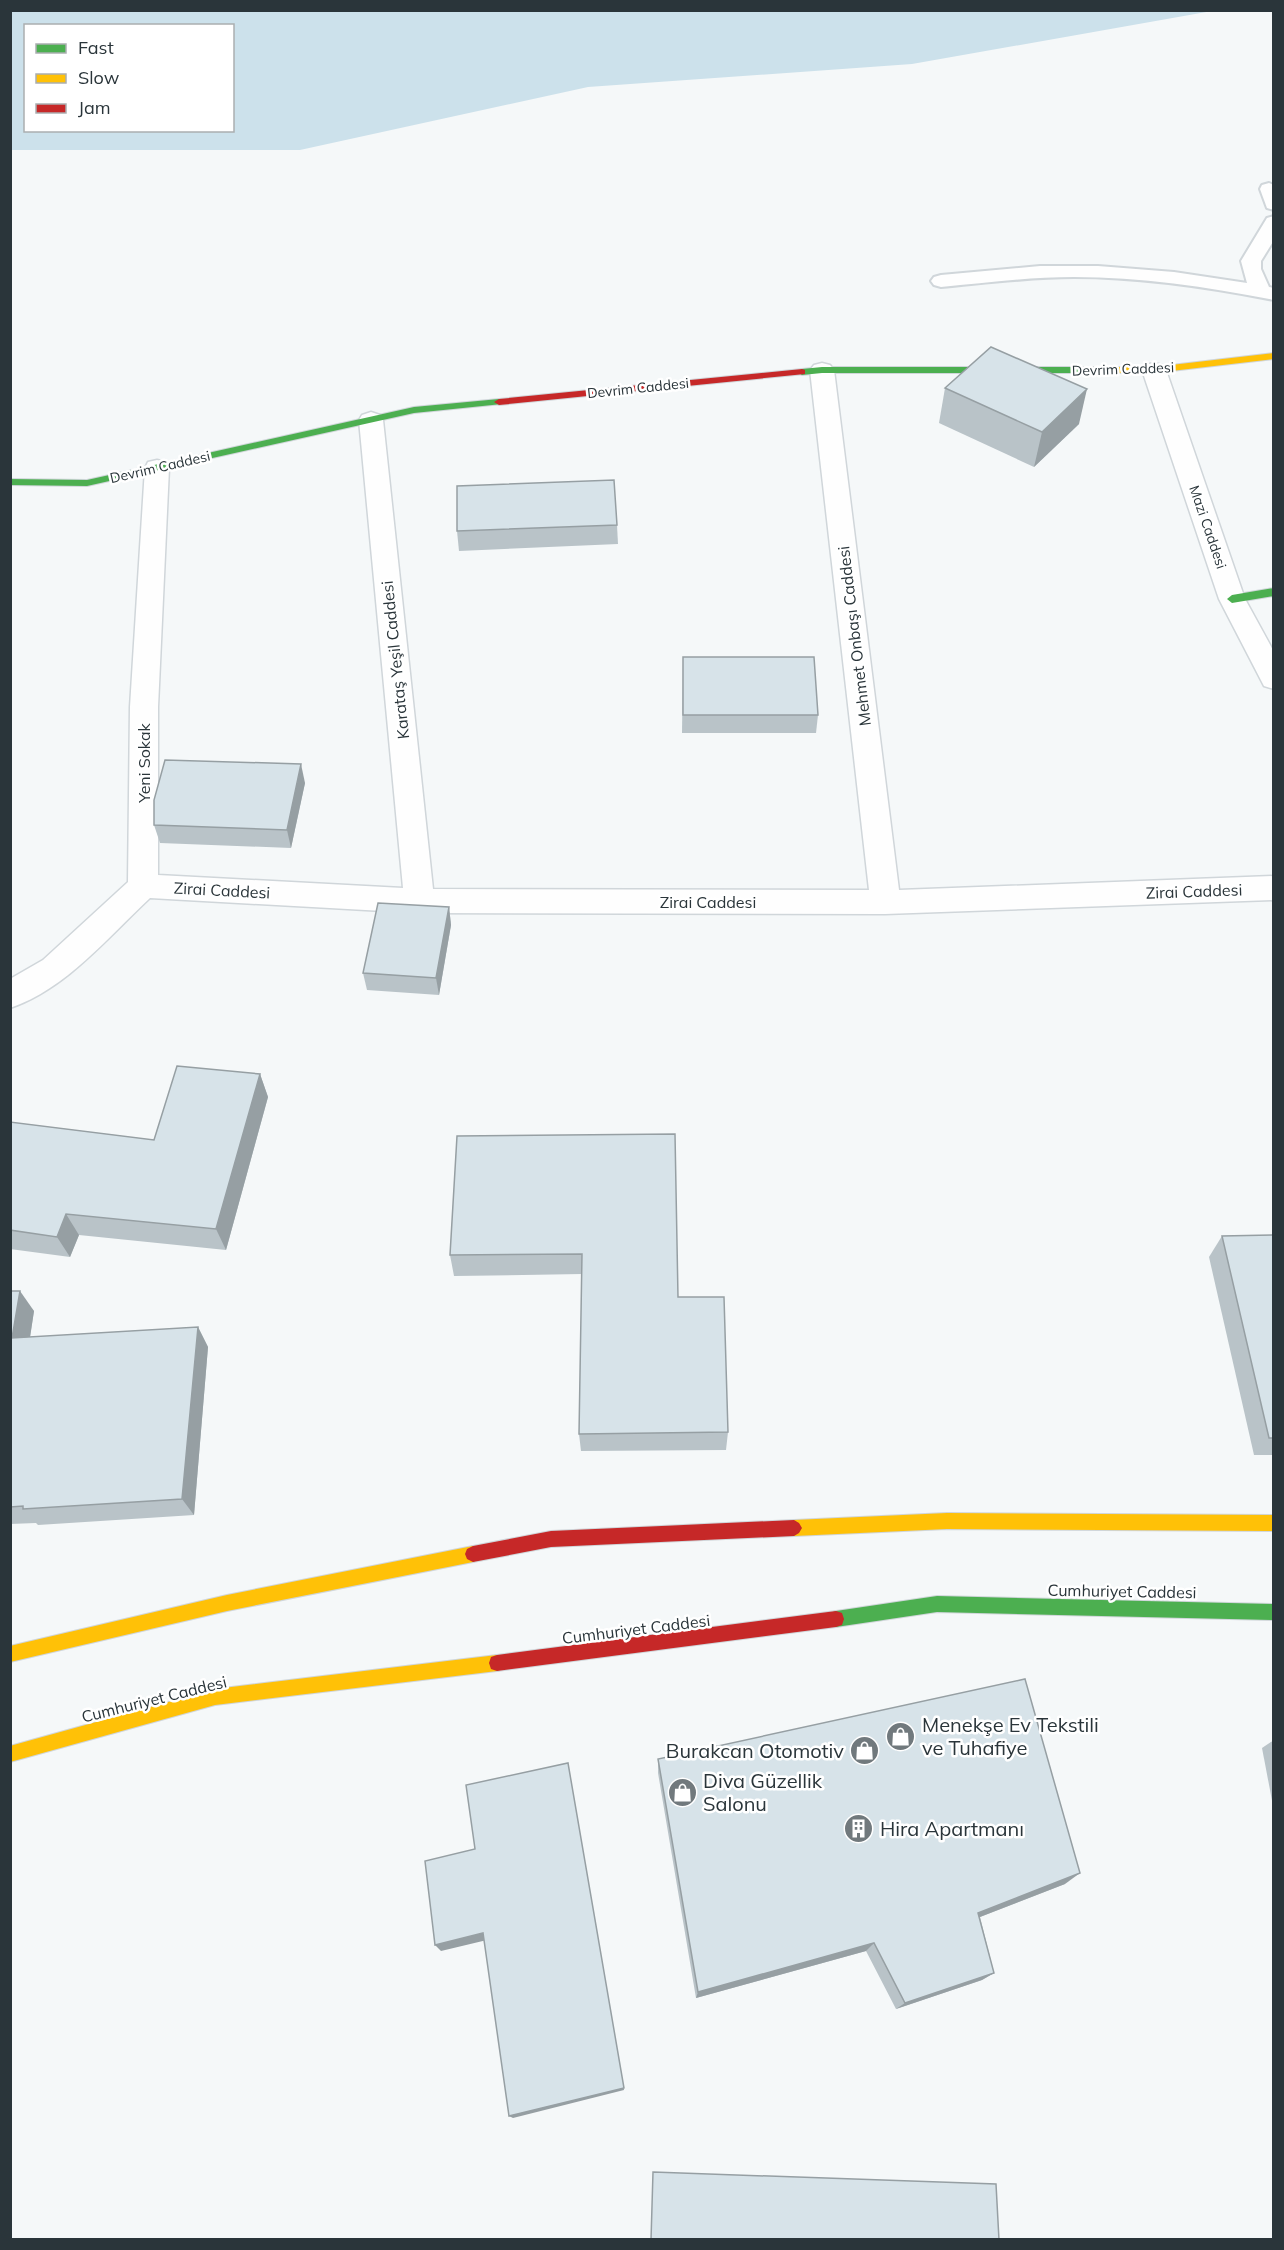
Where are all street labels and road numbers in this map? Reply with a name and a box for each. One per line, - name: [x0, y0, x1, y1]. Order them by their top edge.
- street label: Devrim Caddesi: [1072, 358, 1174, 380]
- street label: Devrim Caddesi: [586, 374, 690, 402]
- street label: Devrim Caddesi: [108, 447, 212, 487]
- street label: Mazi Caddesi: [1185, 483, 1231, 571]
- street label: Mehmet Onbaşı Caddesi: [833, 545, 875, 727]
- street label: Karataş Yeşil Caddesi: [377, 580, 413, 740]
- street label: Yeni Sokak: [134, 722, 154, 804]
- street label: Zirai Caddesi: [173, 877, 271, 903]
- street label: Zirai Caddesi: [1145, 879, 1243, 903]
- street label: Zirai Caddesi: [660, 892, 756, 912]
- street label: Cumhuriyet Caddesi: [1047, 1580, 1197, 1602]
- street label: Cumhuriyet Caddesi: [561, 1610, 711, 1648]
- street label: Cumhuriyet Caddesi: [79, 1671, 229, 1727]

